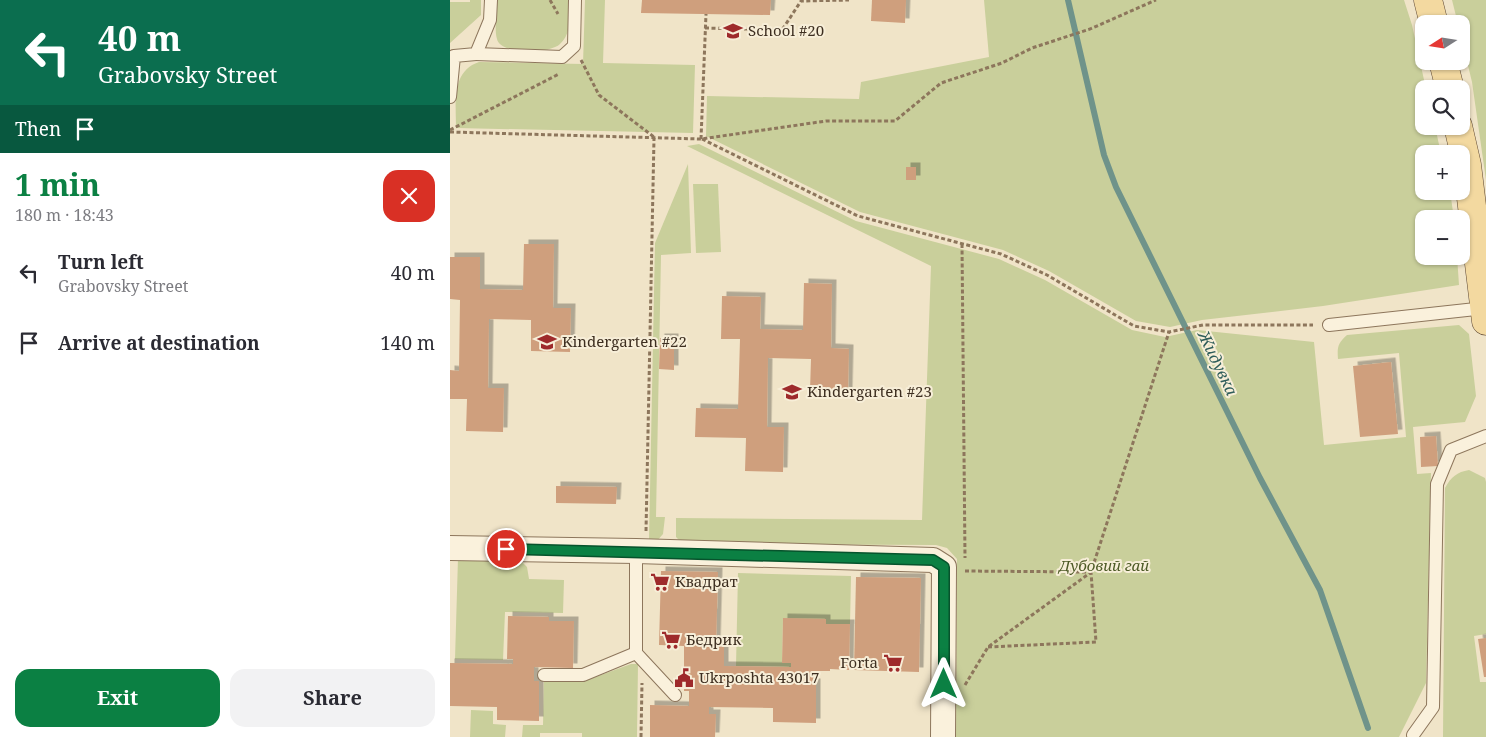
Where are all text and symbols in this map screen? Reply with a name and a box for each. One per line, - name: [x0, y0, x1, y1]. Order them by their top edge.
- text: 40 m: [98, 14, 181, 61]
- north arrow: [1415, 15, 1470, 70]
- map controls: [1415, 15, 1470, 265]
- icon: left: [15, 20, 80, 85]
- school or university icon: School #20: [722, 20, 744, 42]
- place label: School #20: [748, 20, 824, 40]
- text: Grabovsky Street: [98, 59, 277, 89]
- button: search: [1415, 80, 1470, 135]
- icon: arrive: [71, 115, 99, 143]
- text: Then: [15, 116, 61, 142]
- button: +: [1415, 145, 1470, 200]
- text: 1 min: [15, 164, 100, 205]
- button: close: [383, 170, 435, 222]
- text: 180 m · 18:43: [15, 204, 114, 226]
- button: −: [1415, 210, 1470, 265]
- text: Turn left: [58, 249, 144, 275]
- icon: left: [15, 259, 43, 287]
- text: 40 m: [391, 260, 435, 286]
- text: Grabovsky Street: [58, 275, 188, 297]
- water label: Жидувка: [1192, 325, 1243, 399]
- icon: arrive: [15, 329, 43, 357]
- text: Arrive at destination: [58, 330, 260, 356]
- text: 140 m: [380, 330, 435, 356]
- school or university icon: Kindergarten #22: [536, 331, 558, 353]
- place label: Kindergarten #22: [562, 331, 687, 351]
- school or university icon: Kindergarten #23: [781, 381, 803, 403]
- place label: Kindergarten #23: [807, 381, 932, 401]
- pin: [485, 528, 527, 570]
- icon: arrive: [492, 535, 520, 563]
- park label: Дубовий гай: [1057, 555, 1149, 575]
- supermarket icon: Квадрат: [649, 571, 671, 593]
- place label: Квадрат: [675, 571, 738, 591]
- supermarket icon: Бедрик: [660, 629, 682, 651]
- place label: Бедрик: [686, 629, 741, 649]
- place label: Forta: [840, 652, 878, 672]
- supermarket icon: Forta: [882, 652, 904, 674]
- position arrow: [917, 657, 969, 709]
- public building icon: Ukrposhta 43017: [673, 667, 695, 689]
- place label: Ukrposhta 43017: [699, 667, 819, 687]
- button: Exit: [15, 669, 220, 727]
- button: Share: [230, 669, 435, 727]

